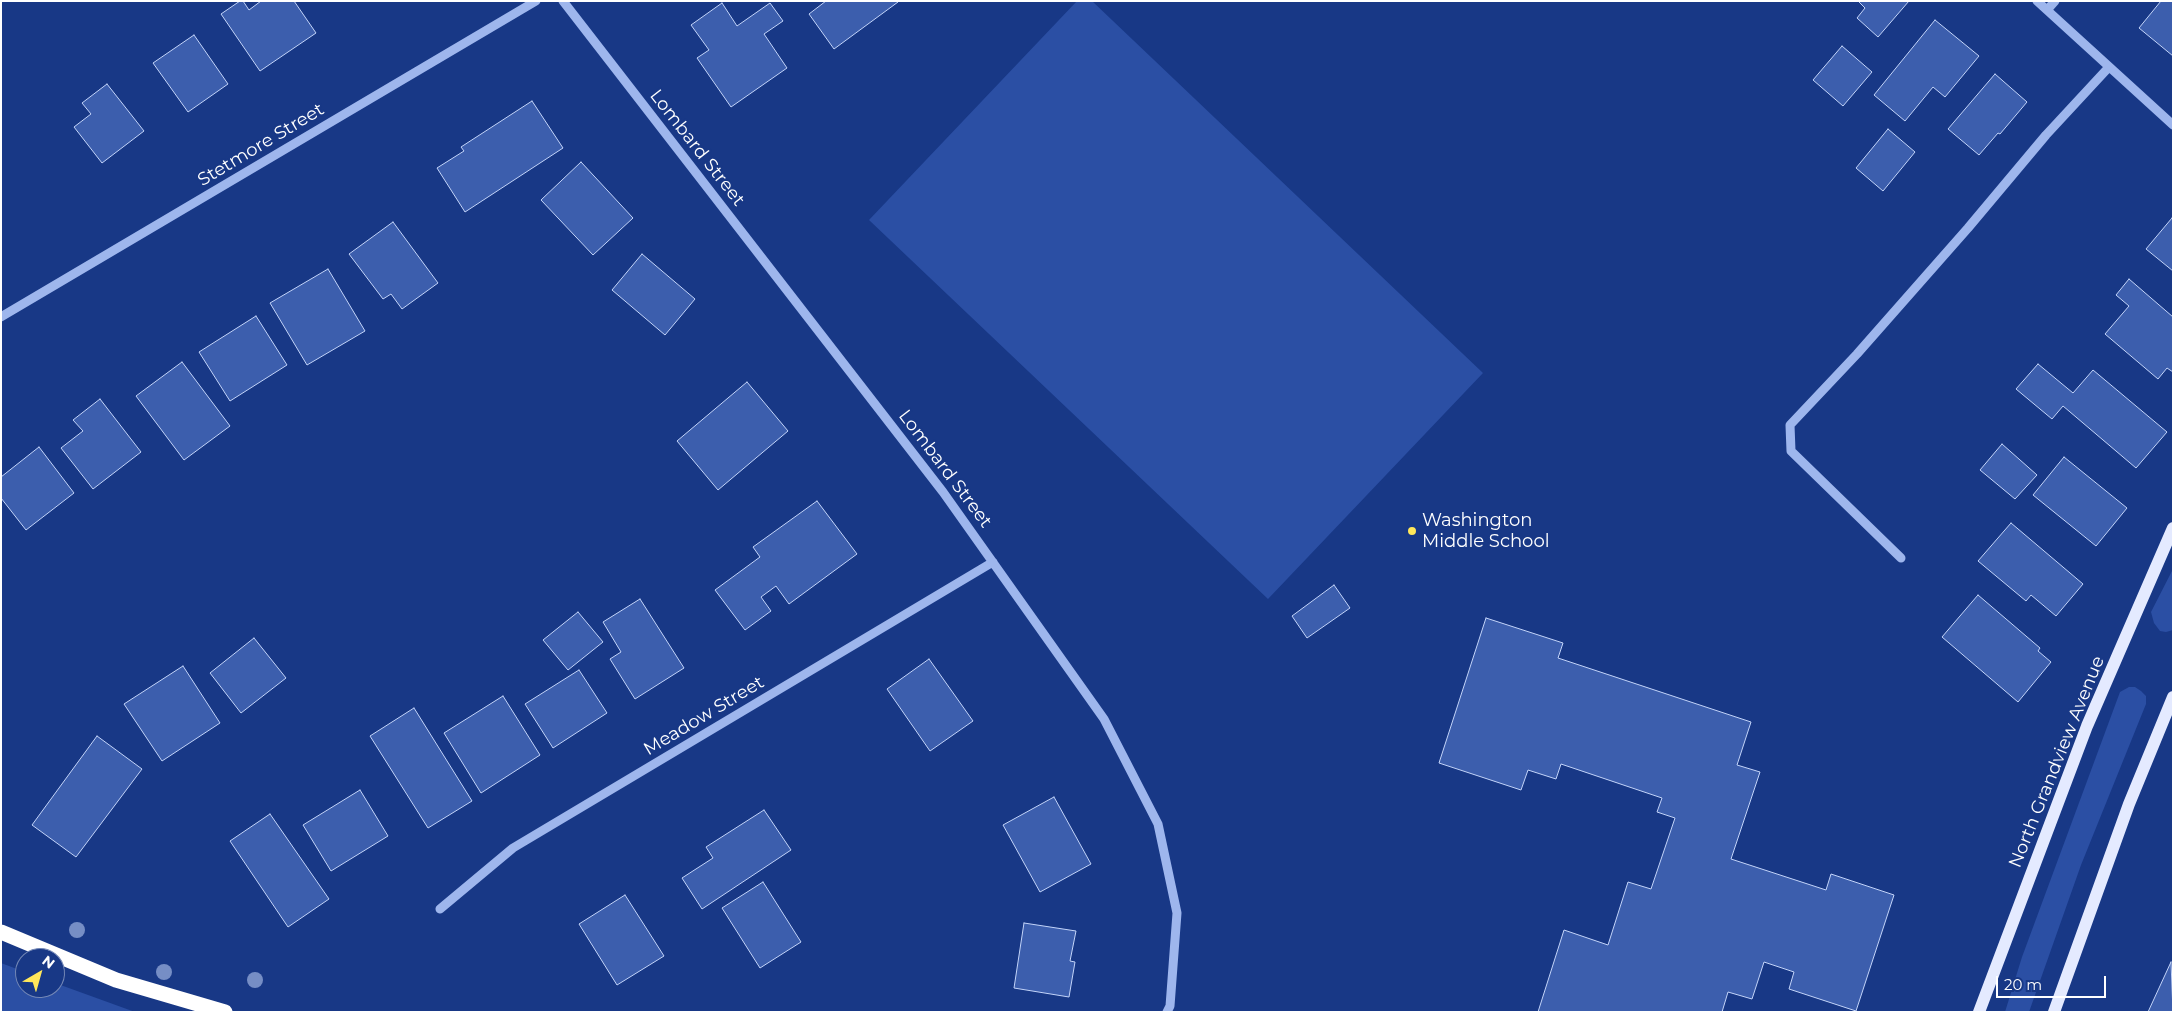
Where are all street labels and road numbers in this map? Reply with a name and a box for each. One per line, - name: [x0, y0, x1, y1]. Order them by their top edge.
- street label: Lombard Street: [645, 85, 749, 211]
- street label: Stetmore Street: [194, 99, 328, 191]
- street label: Lombard Street: [894, 406, 996, 532]
- street label: North Grandview Avenue: [2005, 653, 2109, 871]
- street label: Meadow Street: [640, 672, 768, 760]

